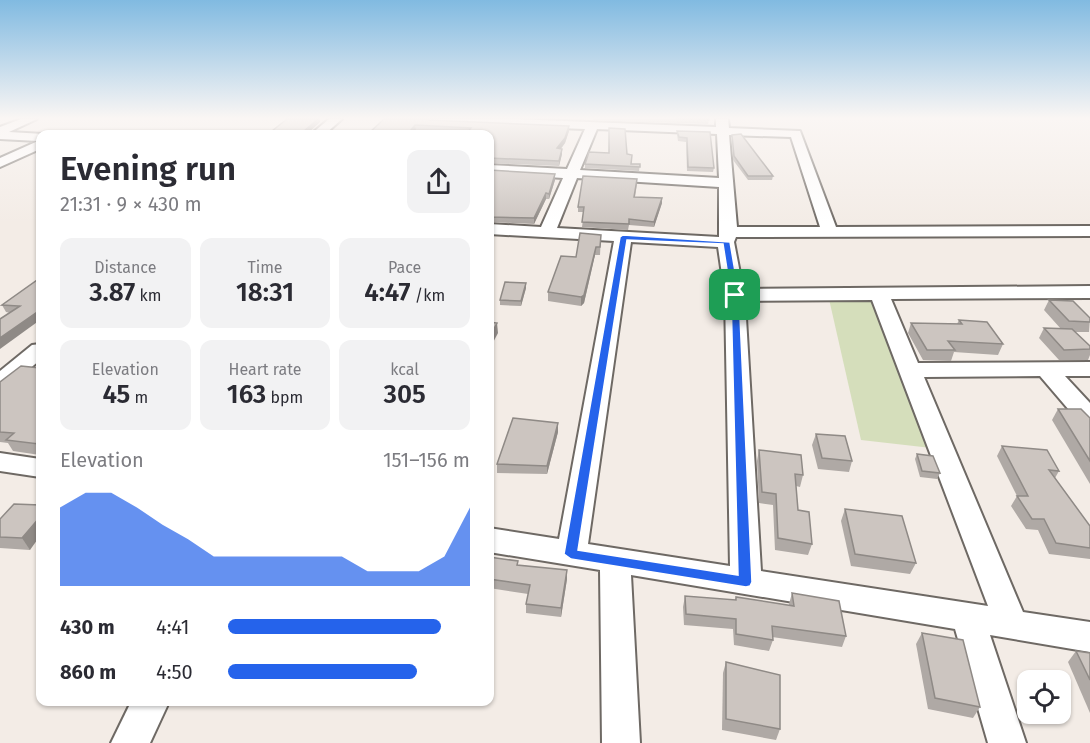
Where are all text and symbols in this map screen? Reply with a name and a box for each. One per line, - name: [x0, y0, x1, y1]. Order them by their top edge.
- text: Evening run: [60, 149, 236, 189]
- button: share: [407, 150, 470, 213]
- text: 21:31 · 9 × 430 m: [60, 192, 202, 216]
- text: Distance: [94, 258, 156, 277]
- text: Time: [247, 258, 283, 277]
- text: Pace: [388, 258, 421, 277]
- pin: [709, 269, 760, 320]
- text: 3.87: [89, 277, 135, 308]
- text: 18:31: [236, 277, 294, 308]
- text: 4:47: [364, 277, 411, 308]
- icon: arrive: [718, 278, 751, 311]
- text: km: [135, 286, 162, 305]
- text: /km: [411, 286, 445, 305]
- text: Elevation: [92, 360, 159, 379]
- text: Heart rate: [229, 360, 301, 379]
- text: kcal: [390, 360, 419, 379]
- text: 45: [102, 379, 130, 410]
- text: 163: [227, 379, 266, 410]
- text: 305: [384, 379, 426, 410]
- text: m: [130, 388, 148, 407]
- text: bpm: [266, 388, 303, 407]
- text: Elevation: [60, 448, 144, 472]
- text: 151–156 m: [383, 448, 470, 472]
- text: 430 m: [60, 615, 115, 639]
- text: 4:41: [156, 615, 189, 639]
- text: 860 m: [60, 660, 116, 684]
- text: 4:50: [156, 660, 193, 684]
- map controls: [1017, 670, 1071, 724]
- button: locate: [1017, 670, 1071, 724]

